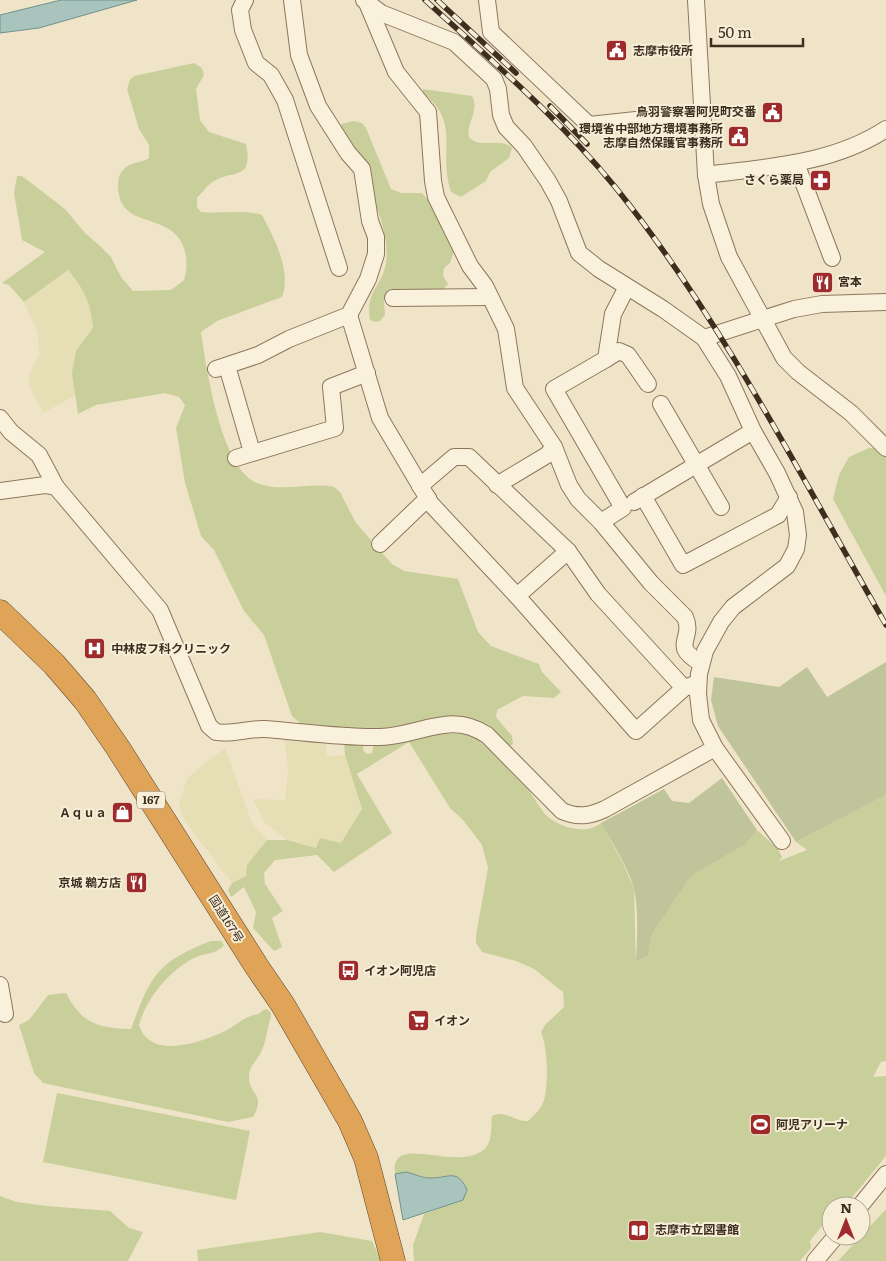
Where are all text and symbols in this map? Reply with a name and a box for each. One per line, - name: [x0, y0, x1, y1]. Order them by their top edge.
- scale bar: [711, 15, 804, 47]
- text: 50 m: [718, 20, 752, 43]
- public building icon: 志摩市役所: [605, 39, 629, 63]
- place label: 志摩市役所: [633, 41, 693, 59]
- public building icon: 鳥羽警察署阿児町交番: [760, 100, 784, 124]
- place label: 鳥羽警察署阿児町交番: [636, 102, 757, 120]
- place label: 環境省中部地方環境事務所 志摩自然保護官事務所: [579, 119, 723, 151]
- public building icon: 環境省中部地方環境事務所 志摩自然保護官事務所: [727, 124, 751, 148]
- pharmacy icon: さくら薬局: [808, 168, 832, 192]
- place label: さくら薬局: [744, 170, 804, 188]
- restaurant icon: 宮本: [810, 270, 834, 294]
- place label: 宮本: [838, 272, 862, 290]
- hospital icon: 中林皮フ科クリニック: [83, 637, 107, 661]
- place label: 中林皮フ科クリニック: [111, 639, 231, 657]
- road number: 167: [137, 792, 165, 808]
- shop icon: Ａｑｕａ: [111, 801, 135, 825]
- place label: Ａｑｕａ: [59, 803, 107, 821]
- restaurant icon: 京城 鵜方店: [125, 871, 149, 895]
- place label: 京城 鵜方店: [59, 873, 121, 891]
- street label: 国道167号: [205, 891, 249, 946]
- bus stop icon: イオン阿児店: [336, 959, 360, 983]
- place label: イオン阿児店: [364, 961, 436, 979]
- supermarket icon: イオン: [406, 1009, 430, 1033]
- place label: イオン: [434, 1011, 470, 1029]
- sports icon: 阿児アリーナ: [748, 1113, 772, 1137]
- place label: 阿児アリーナ: [776, 1115, 848, 1133]
- north arrow: [821, 1196, 871, 1246]
- text: N: [840, 1197, 852, 1217]
- library icon: 志摩市立図書館: [627, 1218, 651, 1242]
- place label: 志摩市立図書館: [655, 1220, 739, 1238]

